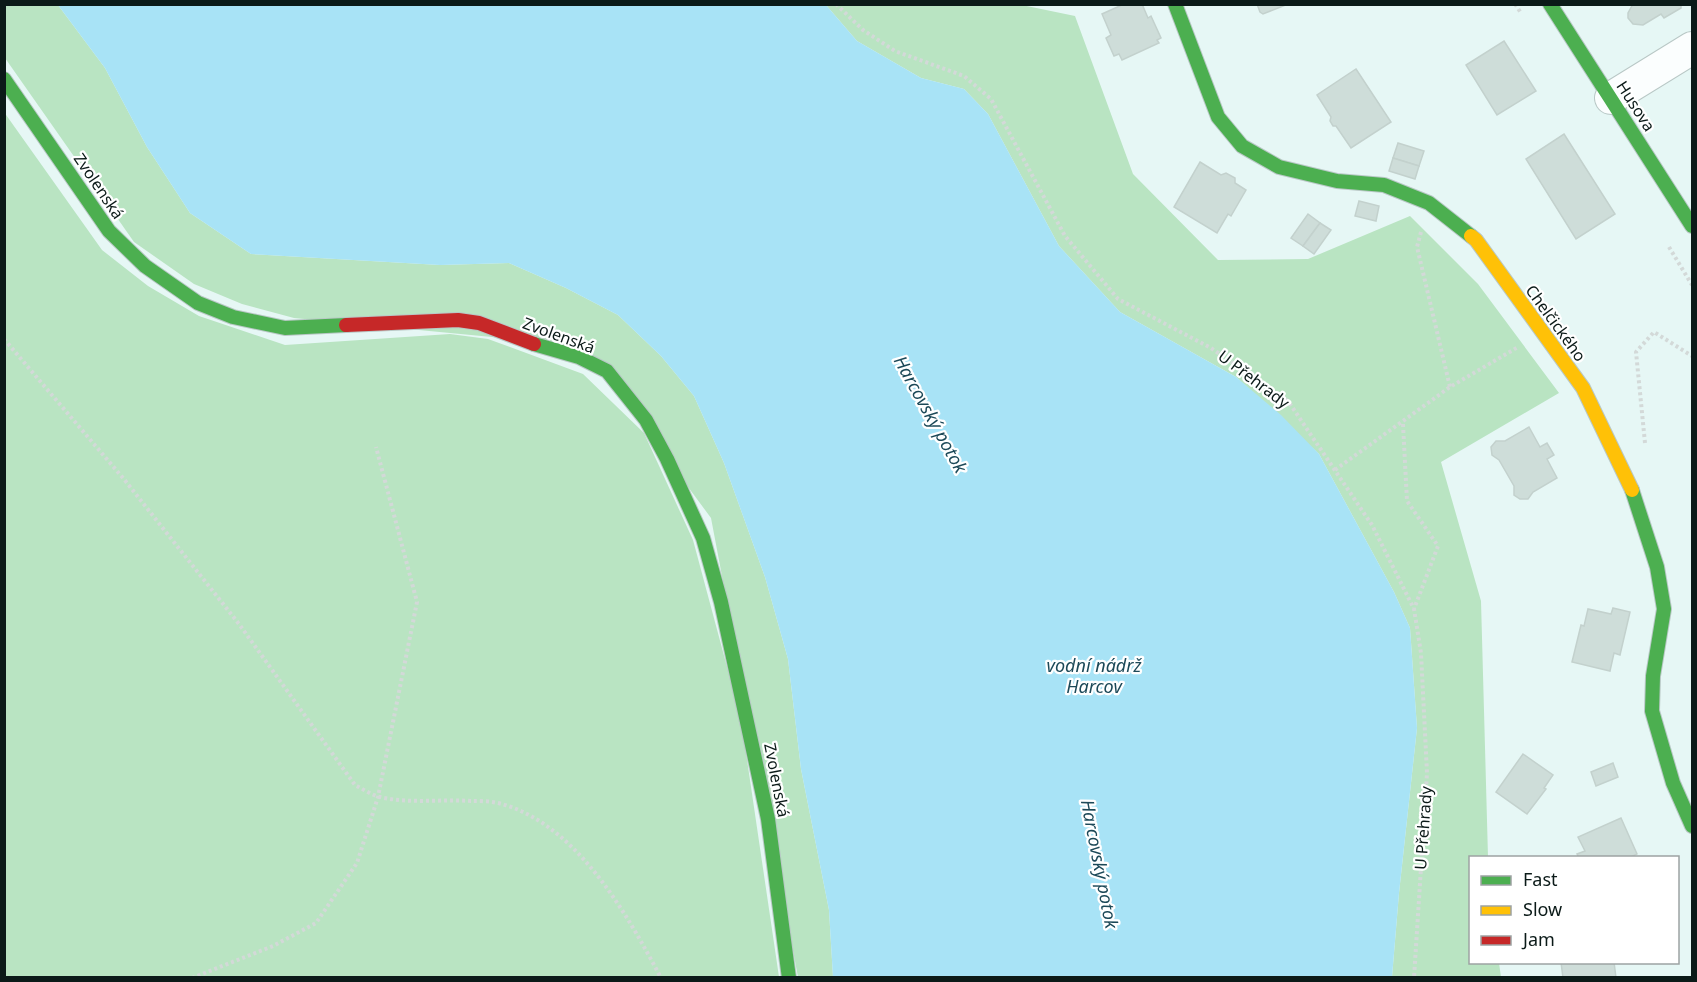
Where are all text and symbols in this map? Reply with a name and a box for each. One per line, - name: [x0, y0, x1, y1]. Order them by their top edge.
- street label: Husova: [1612, 77, 1660, 135]
- street label: Zvolenská: [69, 149, 129, 223]
- street label: Chelčického: [1521, 280, 1591, 366]
- street label: Zvolenská: [520, 312, 598, 358]
- street label: U Přehrady: [1214, 345, 1295, 414]
- water label: Harcovský potok: [889, 351, 974, 478]
- water label: vodní nádrž Harcov: [1047, 653, 1142, 698]
- street label: Zvolenská: [759, 741, 795, 819]
- street label: U Přehrady: [1409, 785, 1437, 871]
- water label: Harcovský potok: [1076, 797, 1124, 932]
- legend: [1469, 856, 1679, 964]
- text: Fast: [1523, 867, 1558, 891]
- text: Slow: [1523, 897, 1562, 921]
- text: Jam: [1521, 927, 1555, 951]

